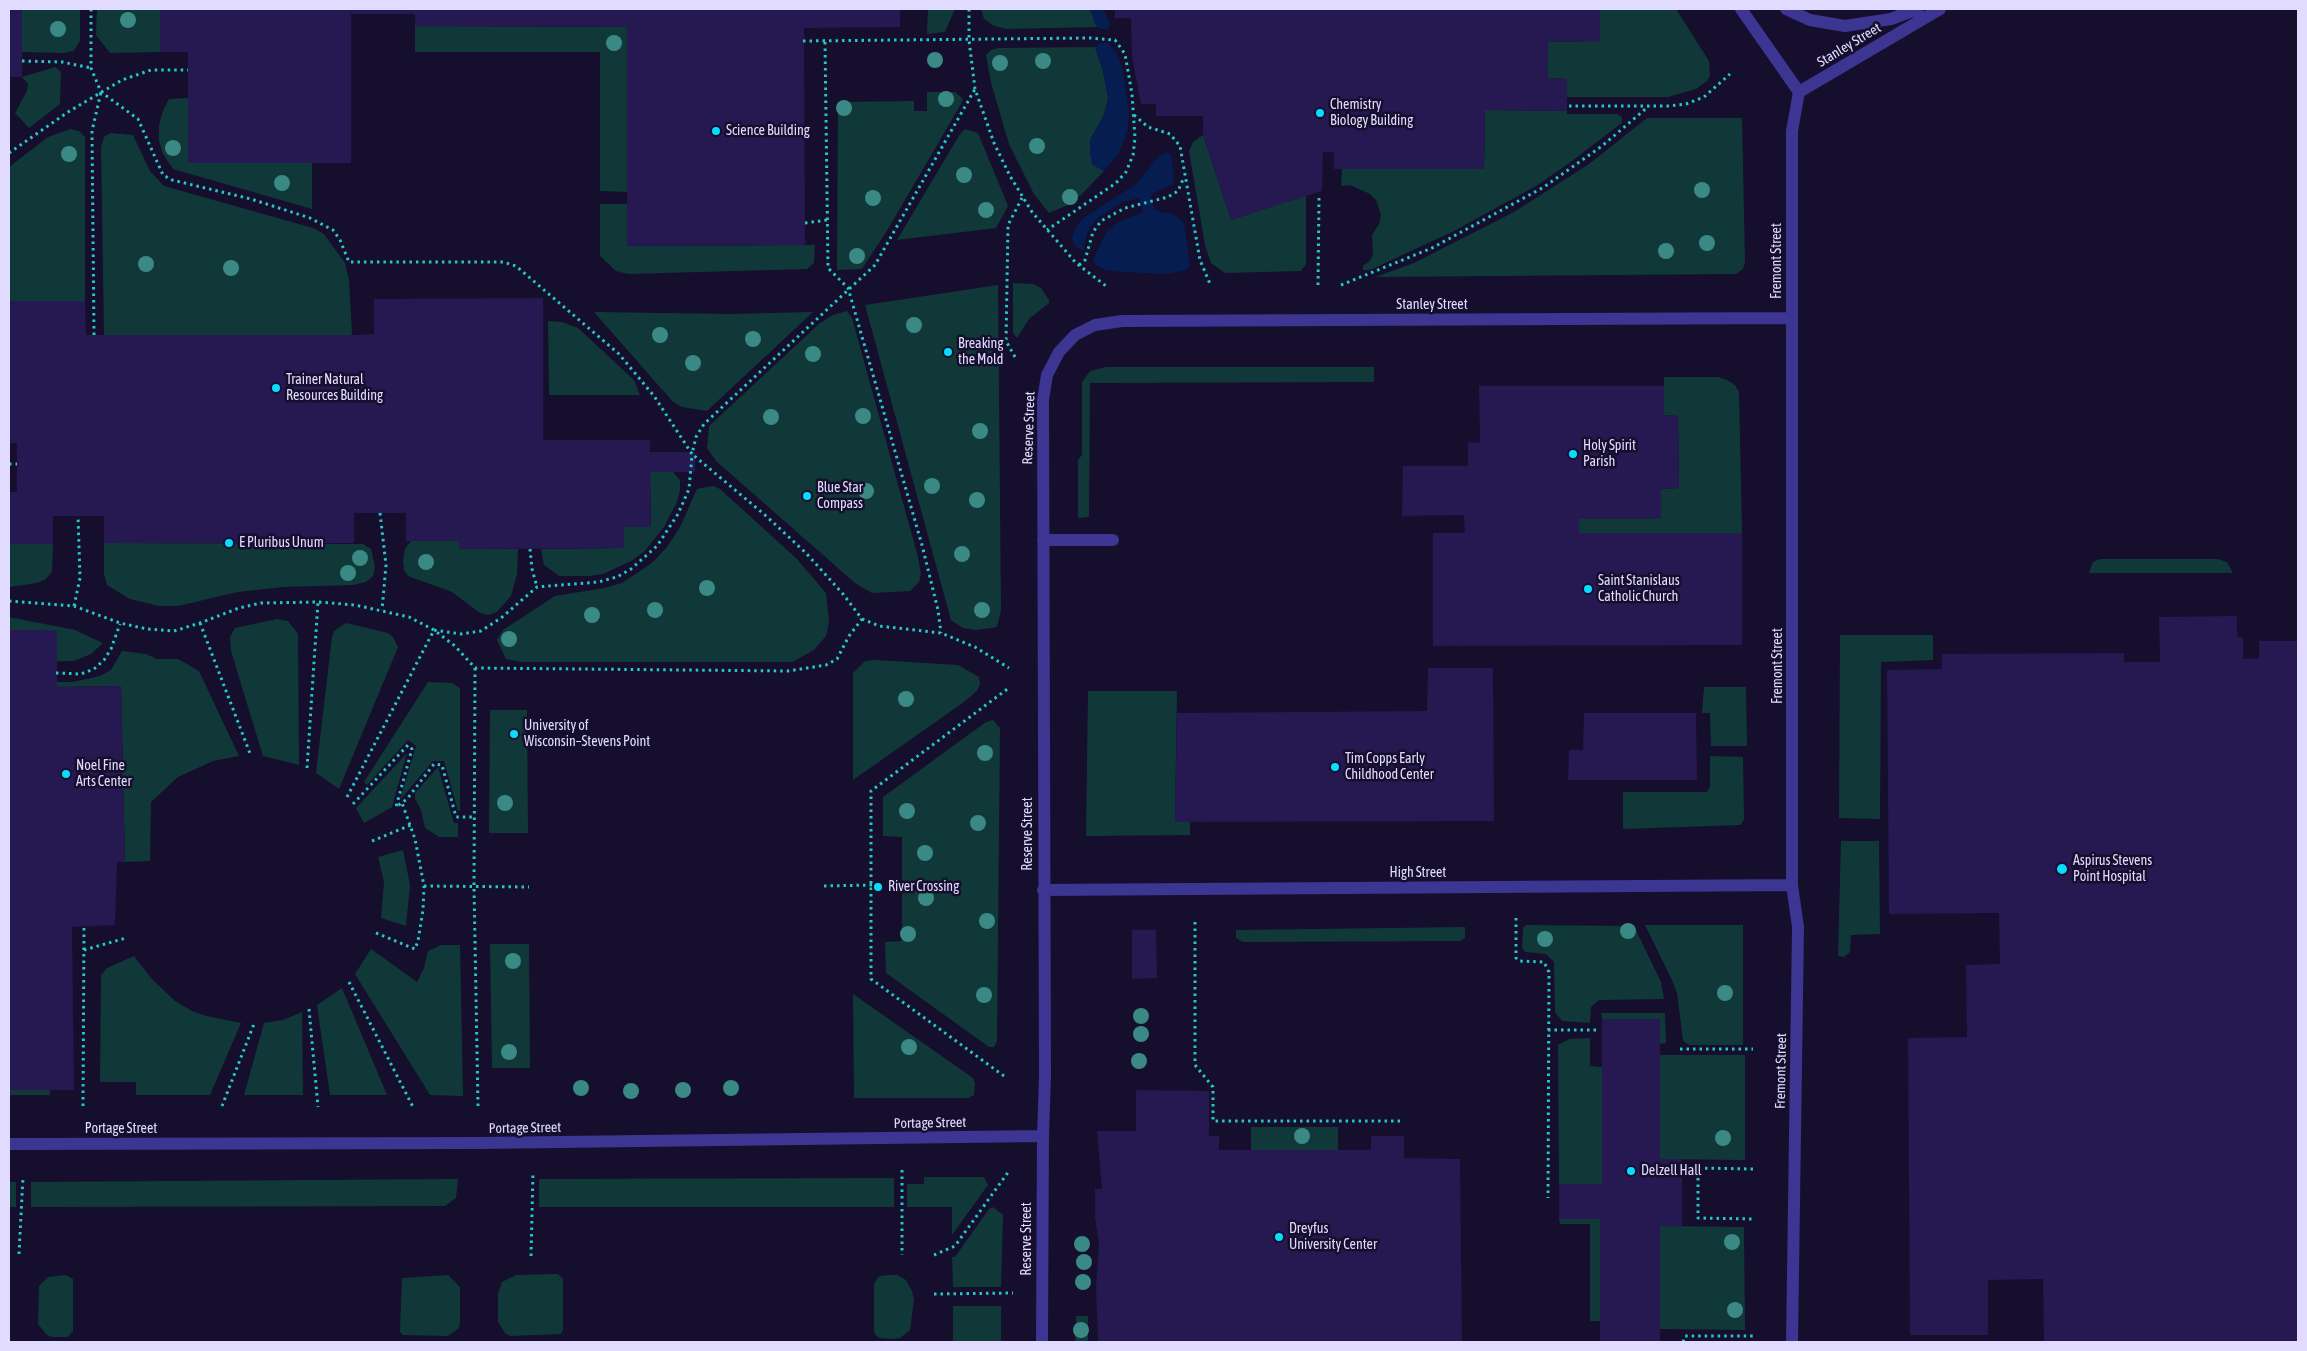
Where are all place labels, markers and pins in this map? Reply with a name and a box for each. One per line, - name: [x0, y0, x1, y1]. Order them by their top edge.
- place label: Chemistry Biology Building: [1330, 97, 1413, 130]
- marker: Chemistry Biology Building: [1314, 107, 1326, 119]
- place label: Science Building: [726, 123, 810, 139]
- marker: Science Building: [710, 125, 722, 137]
- place label: Breaking the Mold: [958, 336, 1003, 368]
- marker: Breaking the Mold: [942, 346, 954, 358]
- place label: Trainer Natural Resources Building: [286, 372, 383, 404]
- marker: Trainer Natural Resources Building: [270, 382, 282, 394]
- place label: Holy Spirit Parish: [1583, 438, 1636, 471]
- marker: Holy Spirit Parish: [1567, 448, 1579, 460]
- place label: Blue Star Compass: [817, 480, 863, 512]
- marker: Blue Star Compass: [801, 490, 813, 502]
- place label: E Pluribus Unum: [239, 535, 324, 551]
- marker: E Pluribus Unum: [223, 537, 235, 549]
- place label: Saint Stanislaus Catholic Church: [1598, 573, 1680, 606]
- marker: Saint Stanislaus Catholic Church: [1582, 583, 1594, 595]
- place label: University of Wisconsin–Stevens Point: [524, 718, 650, 750]
- marker: University of Wisconsin–Stevens Point: [508, 728, 520, 740]
- place label: Tim Copps Early Childhood Center: [1345, 751, 1434, 784]
- place label: Noel Fine Arts Center: [76, 758, 132, 790]
- marker: Tim Copps Early Childhood Center: [1329, 761, 1341, 773]
- marker: Noel Fine Arts Center: [60, 768, 72, 780]
- place label: Aspirus Stevens Point Hospital: [2073, 853, 2152, 886]
- marker: Aspirus Stevens Point Hospital: [2055, 862, 2069, 876]
- place label: River Crossing: [888, 879, 959, 895]
- marker: River Crossing: [872, 881, 884, 893]
- place label: Delzell Hall: [1641, 1163, 1702, 1179]
- marker: Delzell Hall: [1625, 1165, 1637, 1177]
- place label: Dreyfus University Center: [1289, 1221, 1377, 1254]
- marker: Dreyfus University Center: [1273, 1231, 1285, 1243]

